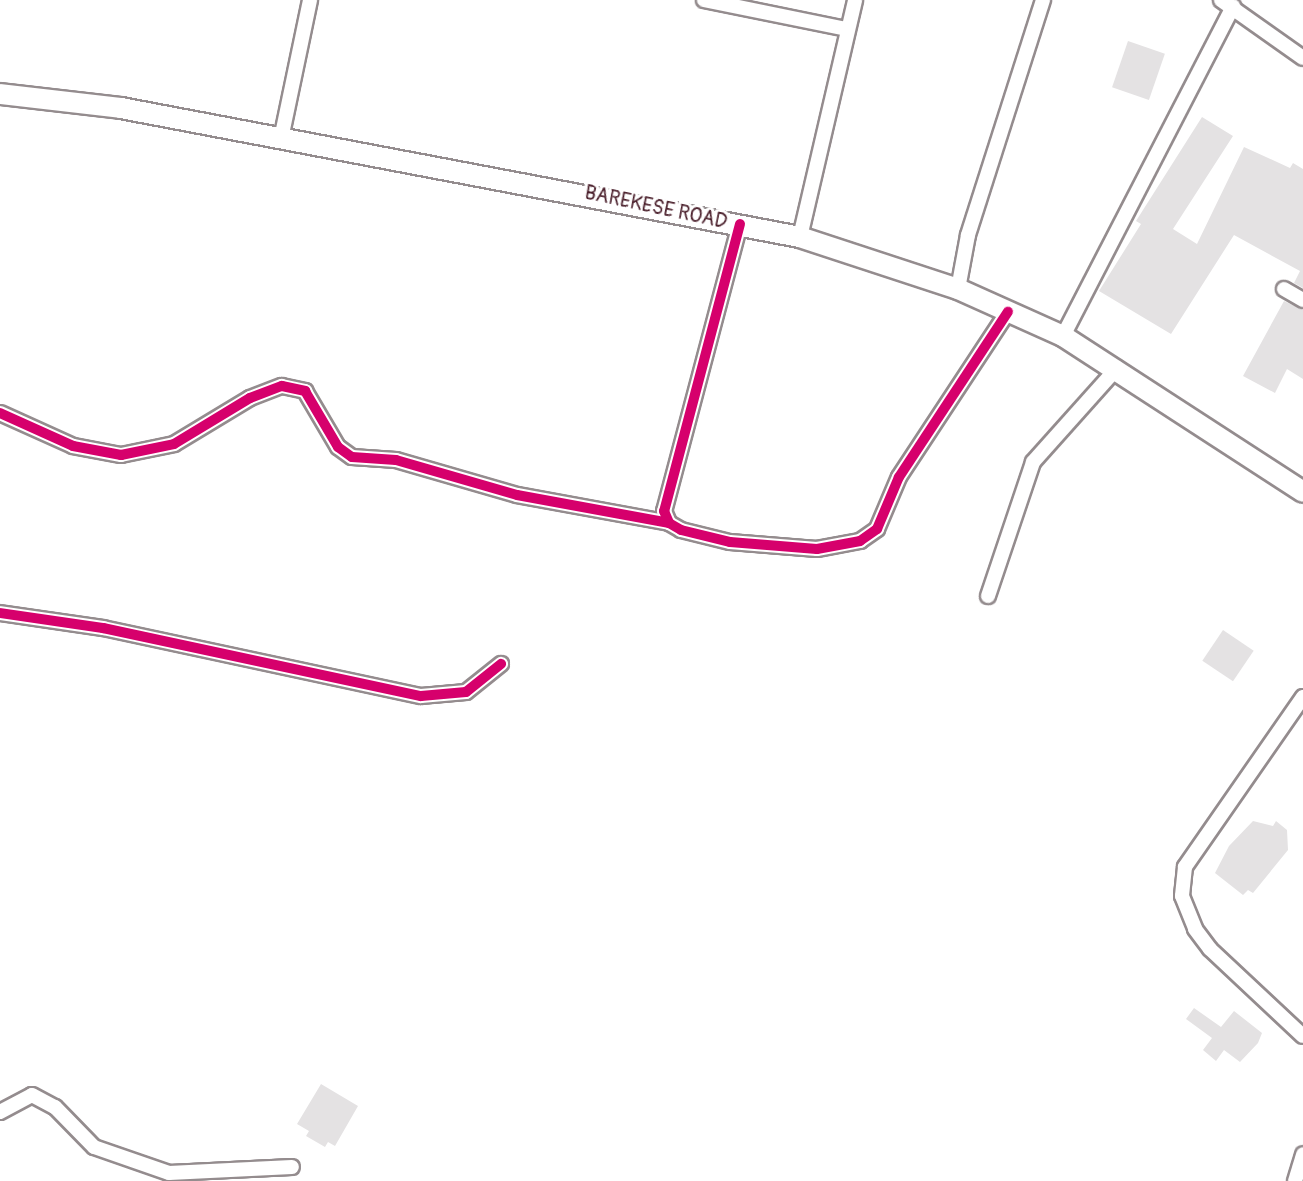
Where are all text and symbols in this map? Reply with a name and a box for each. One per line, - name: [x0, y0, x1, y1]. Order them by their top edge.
- street label: BAREKESE ROAD: [583, 180, 729, 234]

